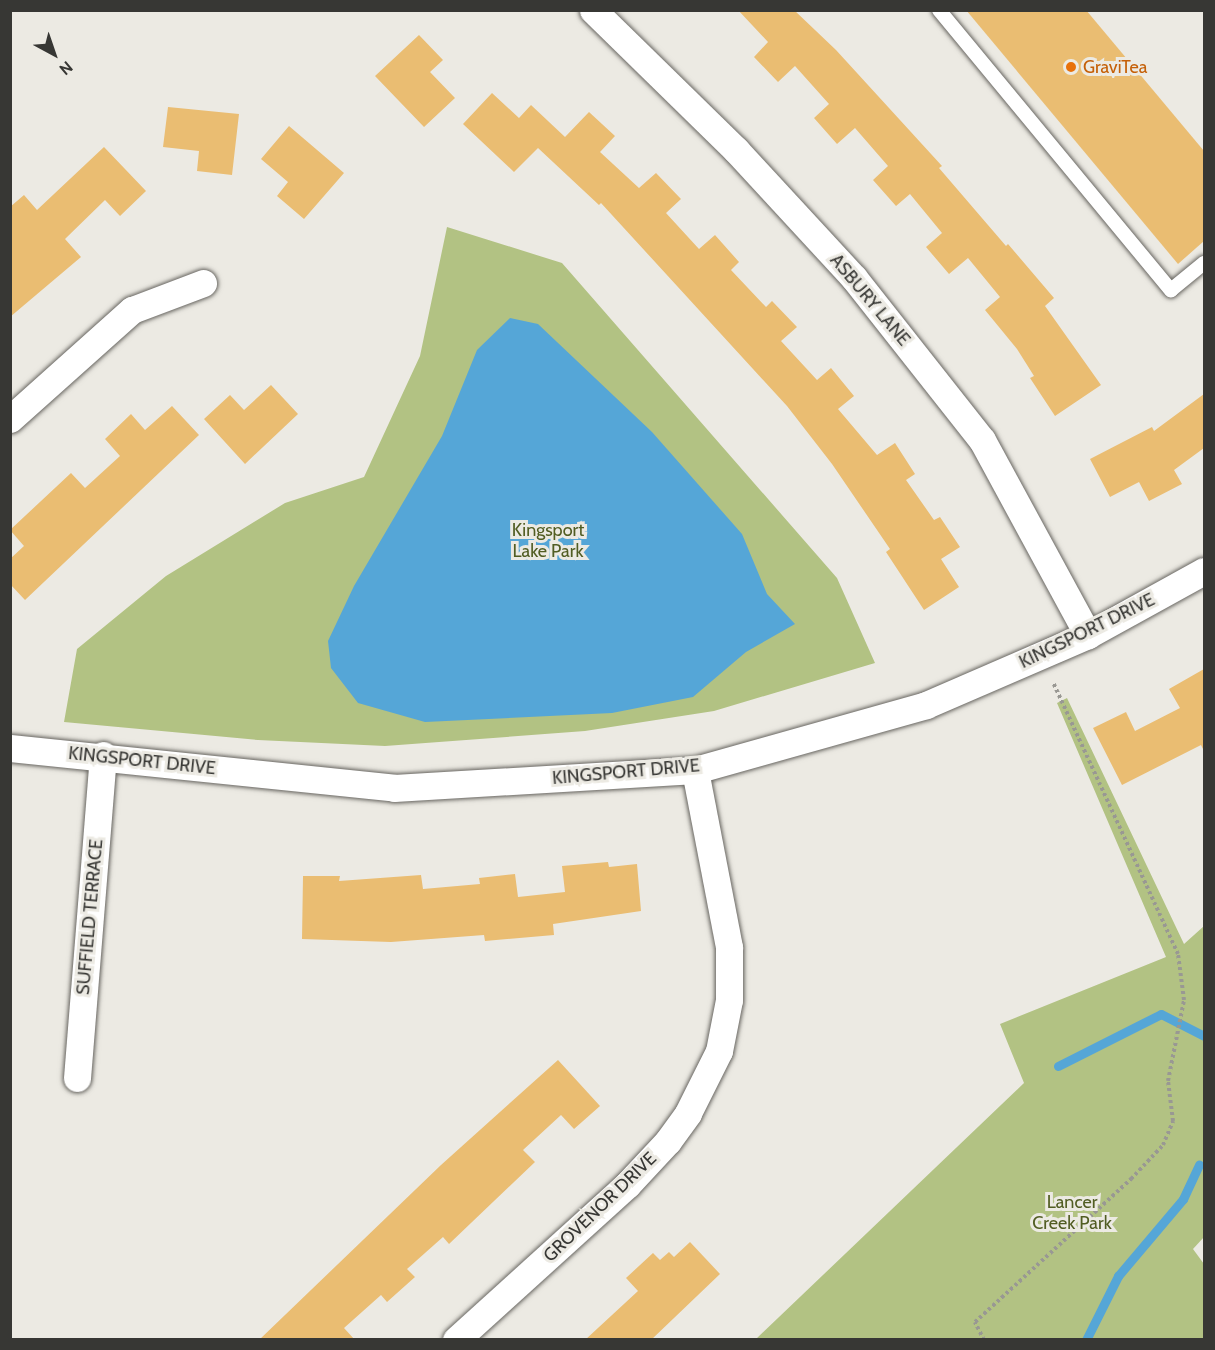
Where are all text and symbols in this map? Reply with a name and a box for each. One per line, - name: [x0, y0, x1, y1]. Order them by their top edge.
- north arrow: [24, 24, 84, 84]
- place label: GraviTea: [1083, 56, 1147, 78]
- text: N: [55, 57, 76, 79]
- marker: GraviTea: [1064, 60, 1078, 74]
- street label: ASBURY LANE: [825, 250, 915, 350]
- park label: Kingsport Lake Park: [512, 520, 584, 562]
- street label: KINGSPORT DRIVE: [1016, 589, 1158, 673]
- street label: KINGSPORT DRIVE: [67, 743, 217, 779]
- street label: KINGSPORT DRIVE: [551, 755, 701, 789]
- street label: SUFFIELD TERRACE: [72, 838, 108, 996]
- street label: GROVENOR DRIVE: [539, 1148, 661, 1266]
- park label: Lancer Creek Park: [1032, 1192, 1112, 1234]

